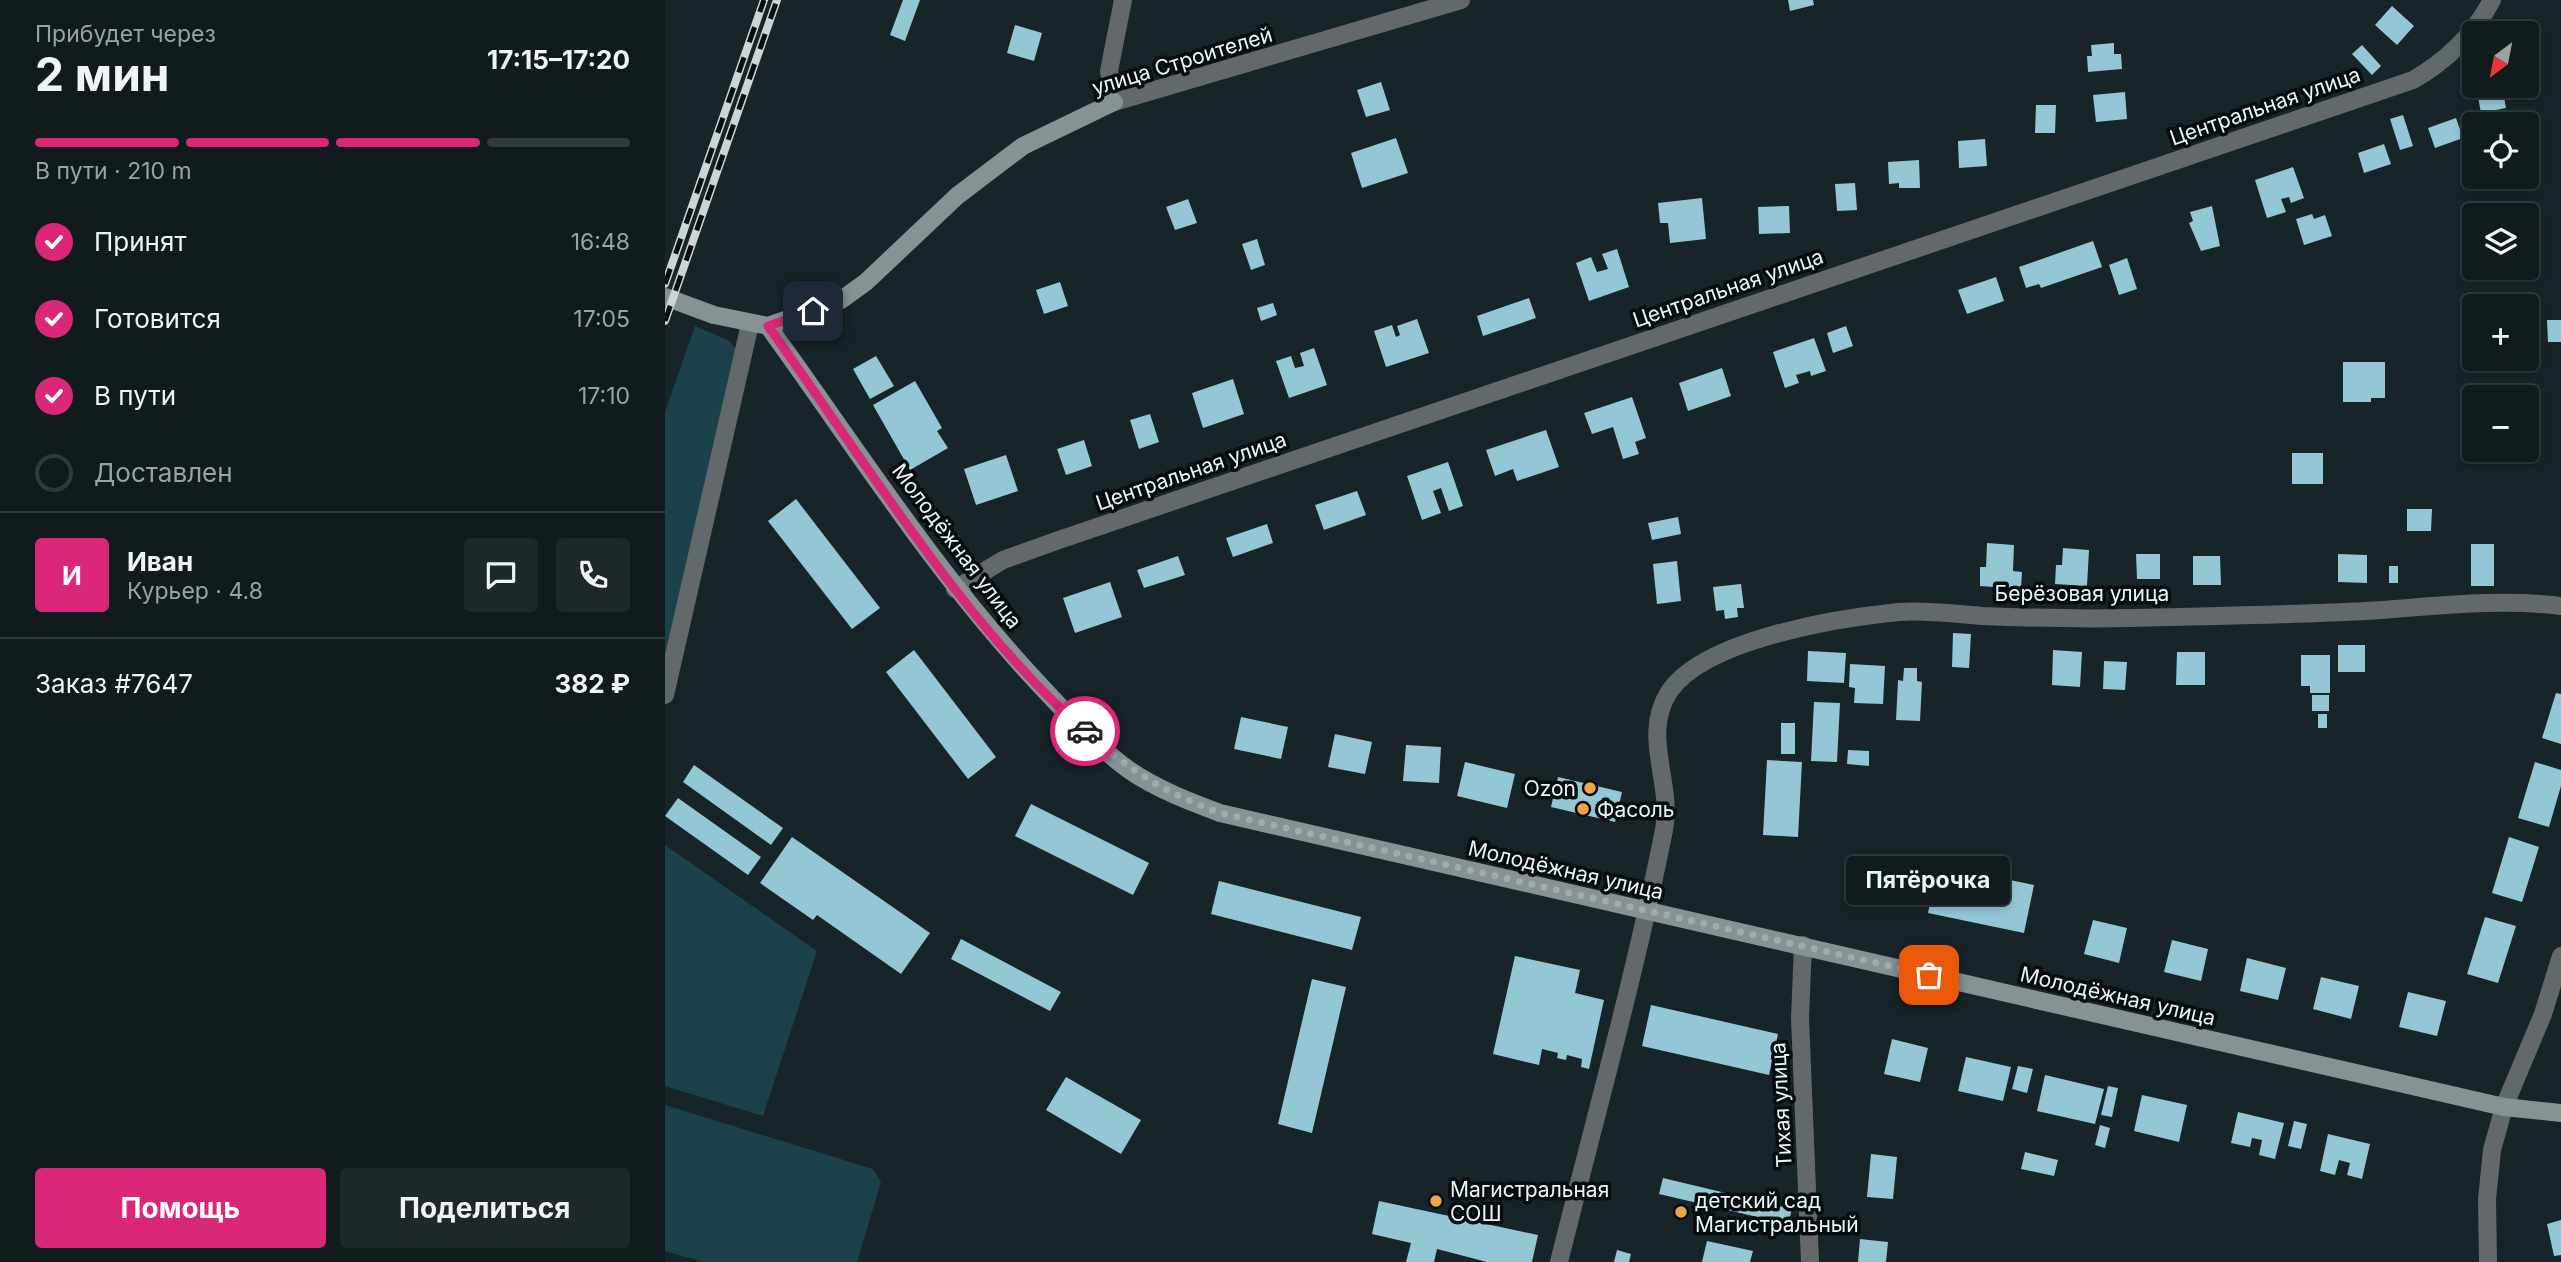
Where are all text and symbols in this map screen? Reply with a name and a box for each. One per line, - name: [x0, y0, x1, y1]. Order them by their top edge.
- text: Прибудет через: [35, 20, 216, 48]
- north arrow: [2462, 21, 2539, 98]
- map controls: [2462, 21, 2539, 462]
- street label: улица Строителей: [1089, 22, 1275, 100]
- text: 17:15–17:20: [487, 44, 630, 75]
- text: 2 мин: [35, 46, 170, 102]
- street label: Центральная улица: [2166, 62, 2364, 150]
- button: locate: [2462, 112, 2539, 189]
- text: В пути · 210 m: [35, 157, 192, 185]
- button: layers: [2462, 203, 2539, 280]
- icon: check: [35, 223, 73, 261]
- text: Принят: [94, 226, 187, 257]
- text: 16:48: [571, 228, 630, 256]
- street label: Центральная улица: [1629, 244, 1827, 332]
- pin: [783, 281, 843, 341]
- icon: home: [794, 292, 832, 330]
- button: +: [2462, 294, 2539, 371]
- icon: check: [35, 300, 73, 338]
- text: Готовится: [94, 303, 221, 334]
- text: 17:05: [573, 305, 630, 333]
- icon: check: [35, 377, 73, 415]
- text: В пути: [94, 380, 176, 411]
- text: 17:10: [578, 382, 630, 410]
- button: −: [2462, 385, 2539, 462]
- street label: Центральная улица: [1092, 427, 1290, 515]
- text: Доставлен: [94, 457, 233, 488]
- street label: Молодёжная улица: [887, 459, 1027, 633]
- button: chat: [464, 538, 538, 612]
- button: phone: [556, 538, 630, 612]
- text: Иван: [127, 546, 193, 577]
- text: И: [62, 560, 82, 591]
- text: Курьер · 4.8: [127, 577, 263, 605]
- street label: Берёзовая улица: [1995, 581, 2169, 606]
- text: Заказ #7647: [35, 668, 193, 699]
- text: 382 ₽: [554, 668, 630, 699]
- courier: [1050, 696, 1120, 766]
- icon: car: [1066, 712, 1104, 750]
- place label: Ozon: [1524, 776, 1576, 801]
- marker: Ozon: [1582, 780, 1598, 796]
- place label: Фасоль: [1597, 797, 1675, 822]
- marker: Фасоль: [1575, 801, 1591, 817]
- street label: Молодёжная улица: [1466, 835, 1666, 905]
- callout: Пятёрочка: [1847, 856, 2011, 905]
- text: Пятёрочка: [1866, 866, 1990, 894]
- pin: [1899, 945, 1959, 1005]
- icon: bag: [1910, 956, 1948, 994]
- street label: Молодёжная улица: [2018, 961, 2218, 1031]
- street label: Тихая улица: [1765, 1042, 1797, 1168]
- button: Помощь: [35, 1168, 326, 1248]
- button: Поделиться: [340, 1168, 630, 1248]
- place label: Магистральная СОШ: [1450, 1177, 1609, 1226]
- place label: детский сад Магистральный: [1695, 1188, 1859, 1237]
- marker: Магистральная СОШ: [1428, 1193, 1444, 1209]
- marker: детский сад Магистральный: [1673, 1204, 1689, 1220]

